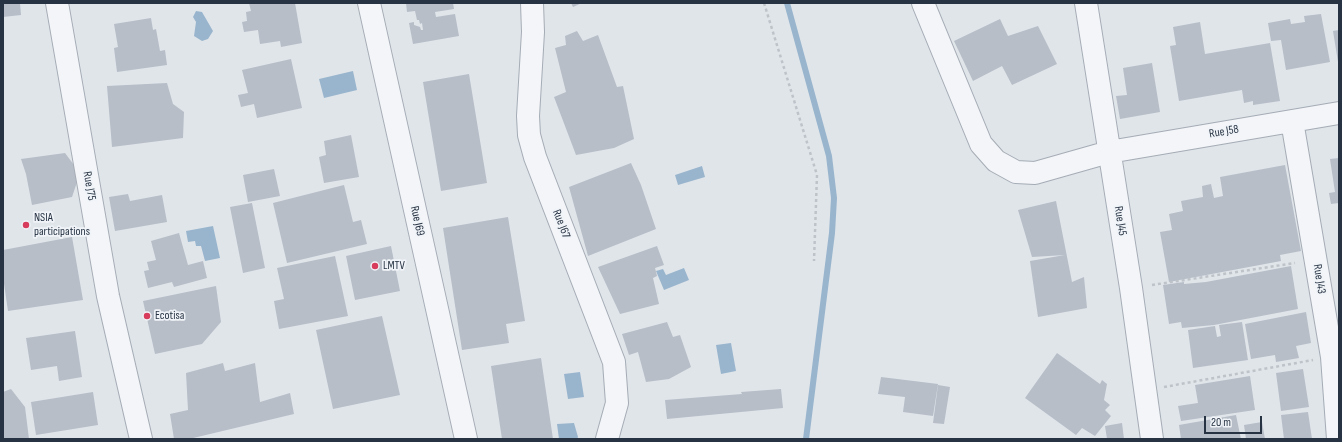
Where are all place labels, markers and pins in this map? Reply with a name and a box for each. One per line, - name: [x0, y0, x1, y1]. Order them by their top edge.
- place label: NSIA participations: [34, 211, 90, 239]
- marker: NSIA participations: [21, 220, 31, 230]
- place label: LMTV: [383, 259, 405, 273]
- marker: LMTV: [370, 261, 380, 271]
- place label: Ecotisa: [155, 309, 184, 323]
- marker: Ecotisa: [142, 311, 152, 321]

